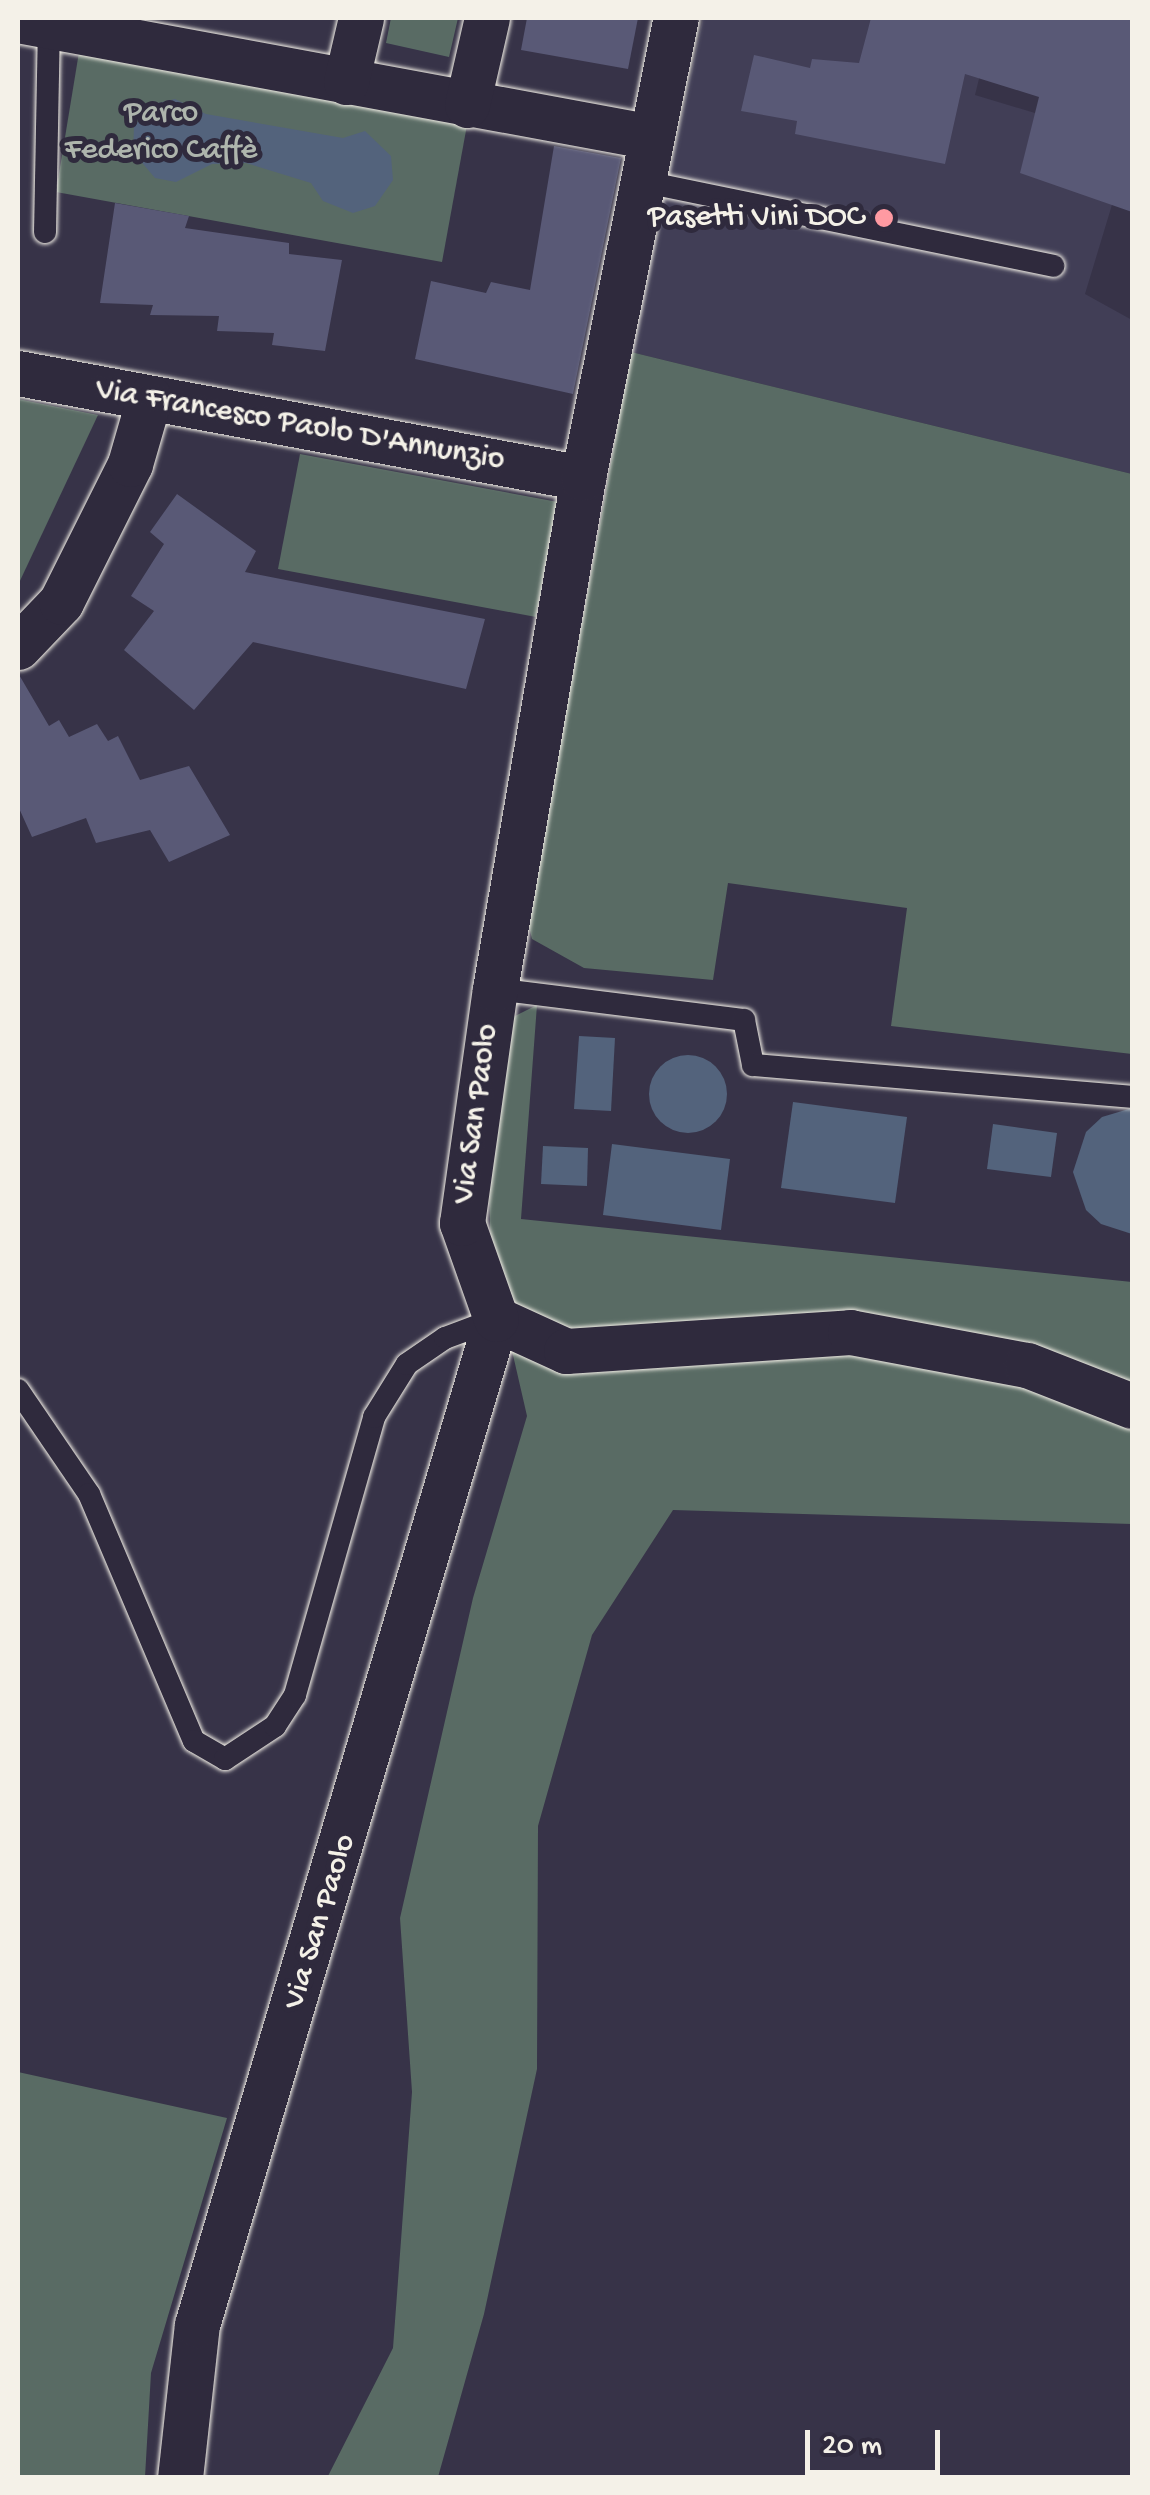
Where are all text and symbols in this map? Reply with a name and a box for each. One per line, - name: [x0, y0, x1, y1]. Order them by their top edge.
- park label: Parco Federico Caffè: [65, 96, 257, 171]
- place label: Pasetti Vini DOC: [648, 199, 864, 237]
- marker: Pasetti Vini DOC: [873, 207, 895, 229]
- street label: Via Francesco Paolo D'Annunzio: [93, 371, 507, 481]
- street label: Via San Paolo: [445, 1022, 509, 1206]
- street label: Via San Paolo: [276, 1830, 366, 2014]
- scale bar: [810, 2410, 945, 2472]
- text: 20 m: [822, 2430, 882, 2465]

